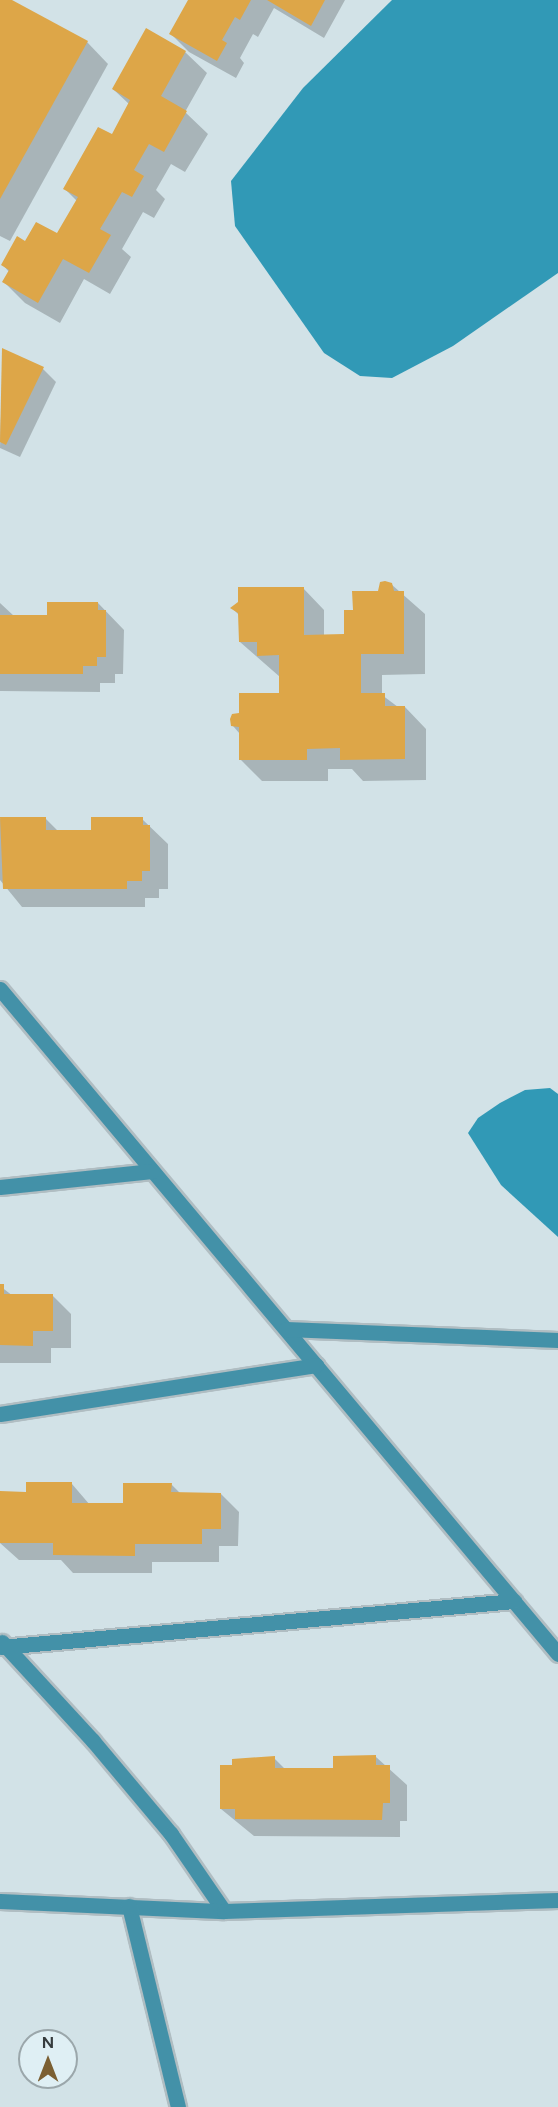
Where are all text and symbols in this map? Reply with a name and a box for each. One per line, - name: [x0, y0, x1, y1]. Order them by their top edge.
- north arrow: [18, 2029, 78, 2089]
- text: N: [42, 2033, 54, 2052]

